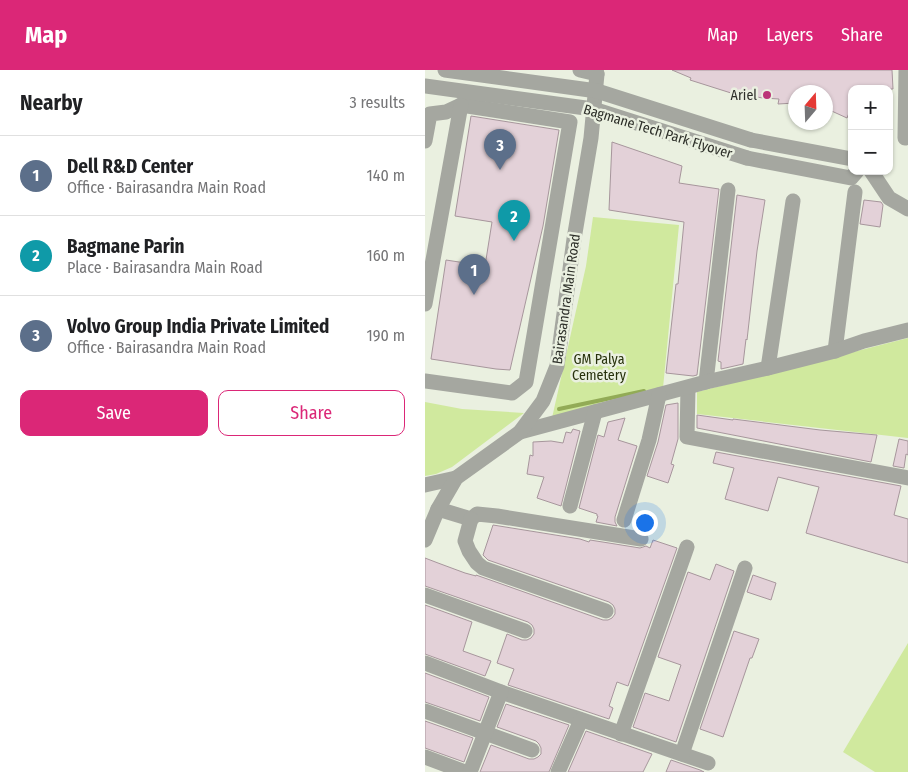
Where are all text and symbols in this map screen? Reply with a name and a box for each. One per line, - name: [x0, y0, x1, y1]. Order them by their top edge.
- text: Map: [25, 21, 67, 49]
- text: Map: [707, 24, 738, 46]
- text: Layers: [766, 24, 813, 46]
- text: Share: [841, 24, 883, 46]
- north arrow: [788, 85, 833, 130]
- map controls: [848, 85, 893, 175]
- button: +: [848, 85, 893, 130]
- place label: Ariel: [731, 87, 757, 104]
- marker: Ariel: [761, 89, 773, 101]
- text: Nearby: [20, 90, 82, 116]
- text: 3 results: [349, 93, 405, 112]
- street label: Bagmane Tech Park Flyover: [581, 101, 734, 162]
- pin: 3: [484, 129, 516, 170]
- button: −: [848, 130, 893, 175]
- text: Dell R&D Center: [67, 155, 193, 178]
- text: 1: [33, 166, 39, 185]
- text: 140 m: [367, 166, 405, 185]
- text: Office · Bairasandra Main Road: [67, 178, 266, 197]
- pin: 2: [498, 200, 530, 241]
- street label: Bairasandra Main Road: [549, 233, 584, 365]
- text: Bagmane Parin: [67, 235, 185, 258]
- text: 2: [32, 246, 40, 265]
- text: 160 m: [366, 246, 405, 265]
- pin: 1: [458, 254, 490, 295]
- text: Place · Bairasandra Main Road: [67, 258, 263, 277]
- text: Volvo Group India Private Limited: [67, 315, 329, 338]
- text: 3: [32, 326, 40, 345]
- text: 190 m: [367, 326, 405, 345]
- text: Office · Bairasandra Main Road: [67, 338, 266, 357]
- park label: GM Palya Cemetery: [572, 351, 627, 384]
- button: Save: [20, 390, 208, 436]
- button: Share: [218, 390, 405, 436]
- your location: [632, 510, 658, 536]

